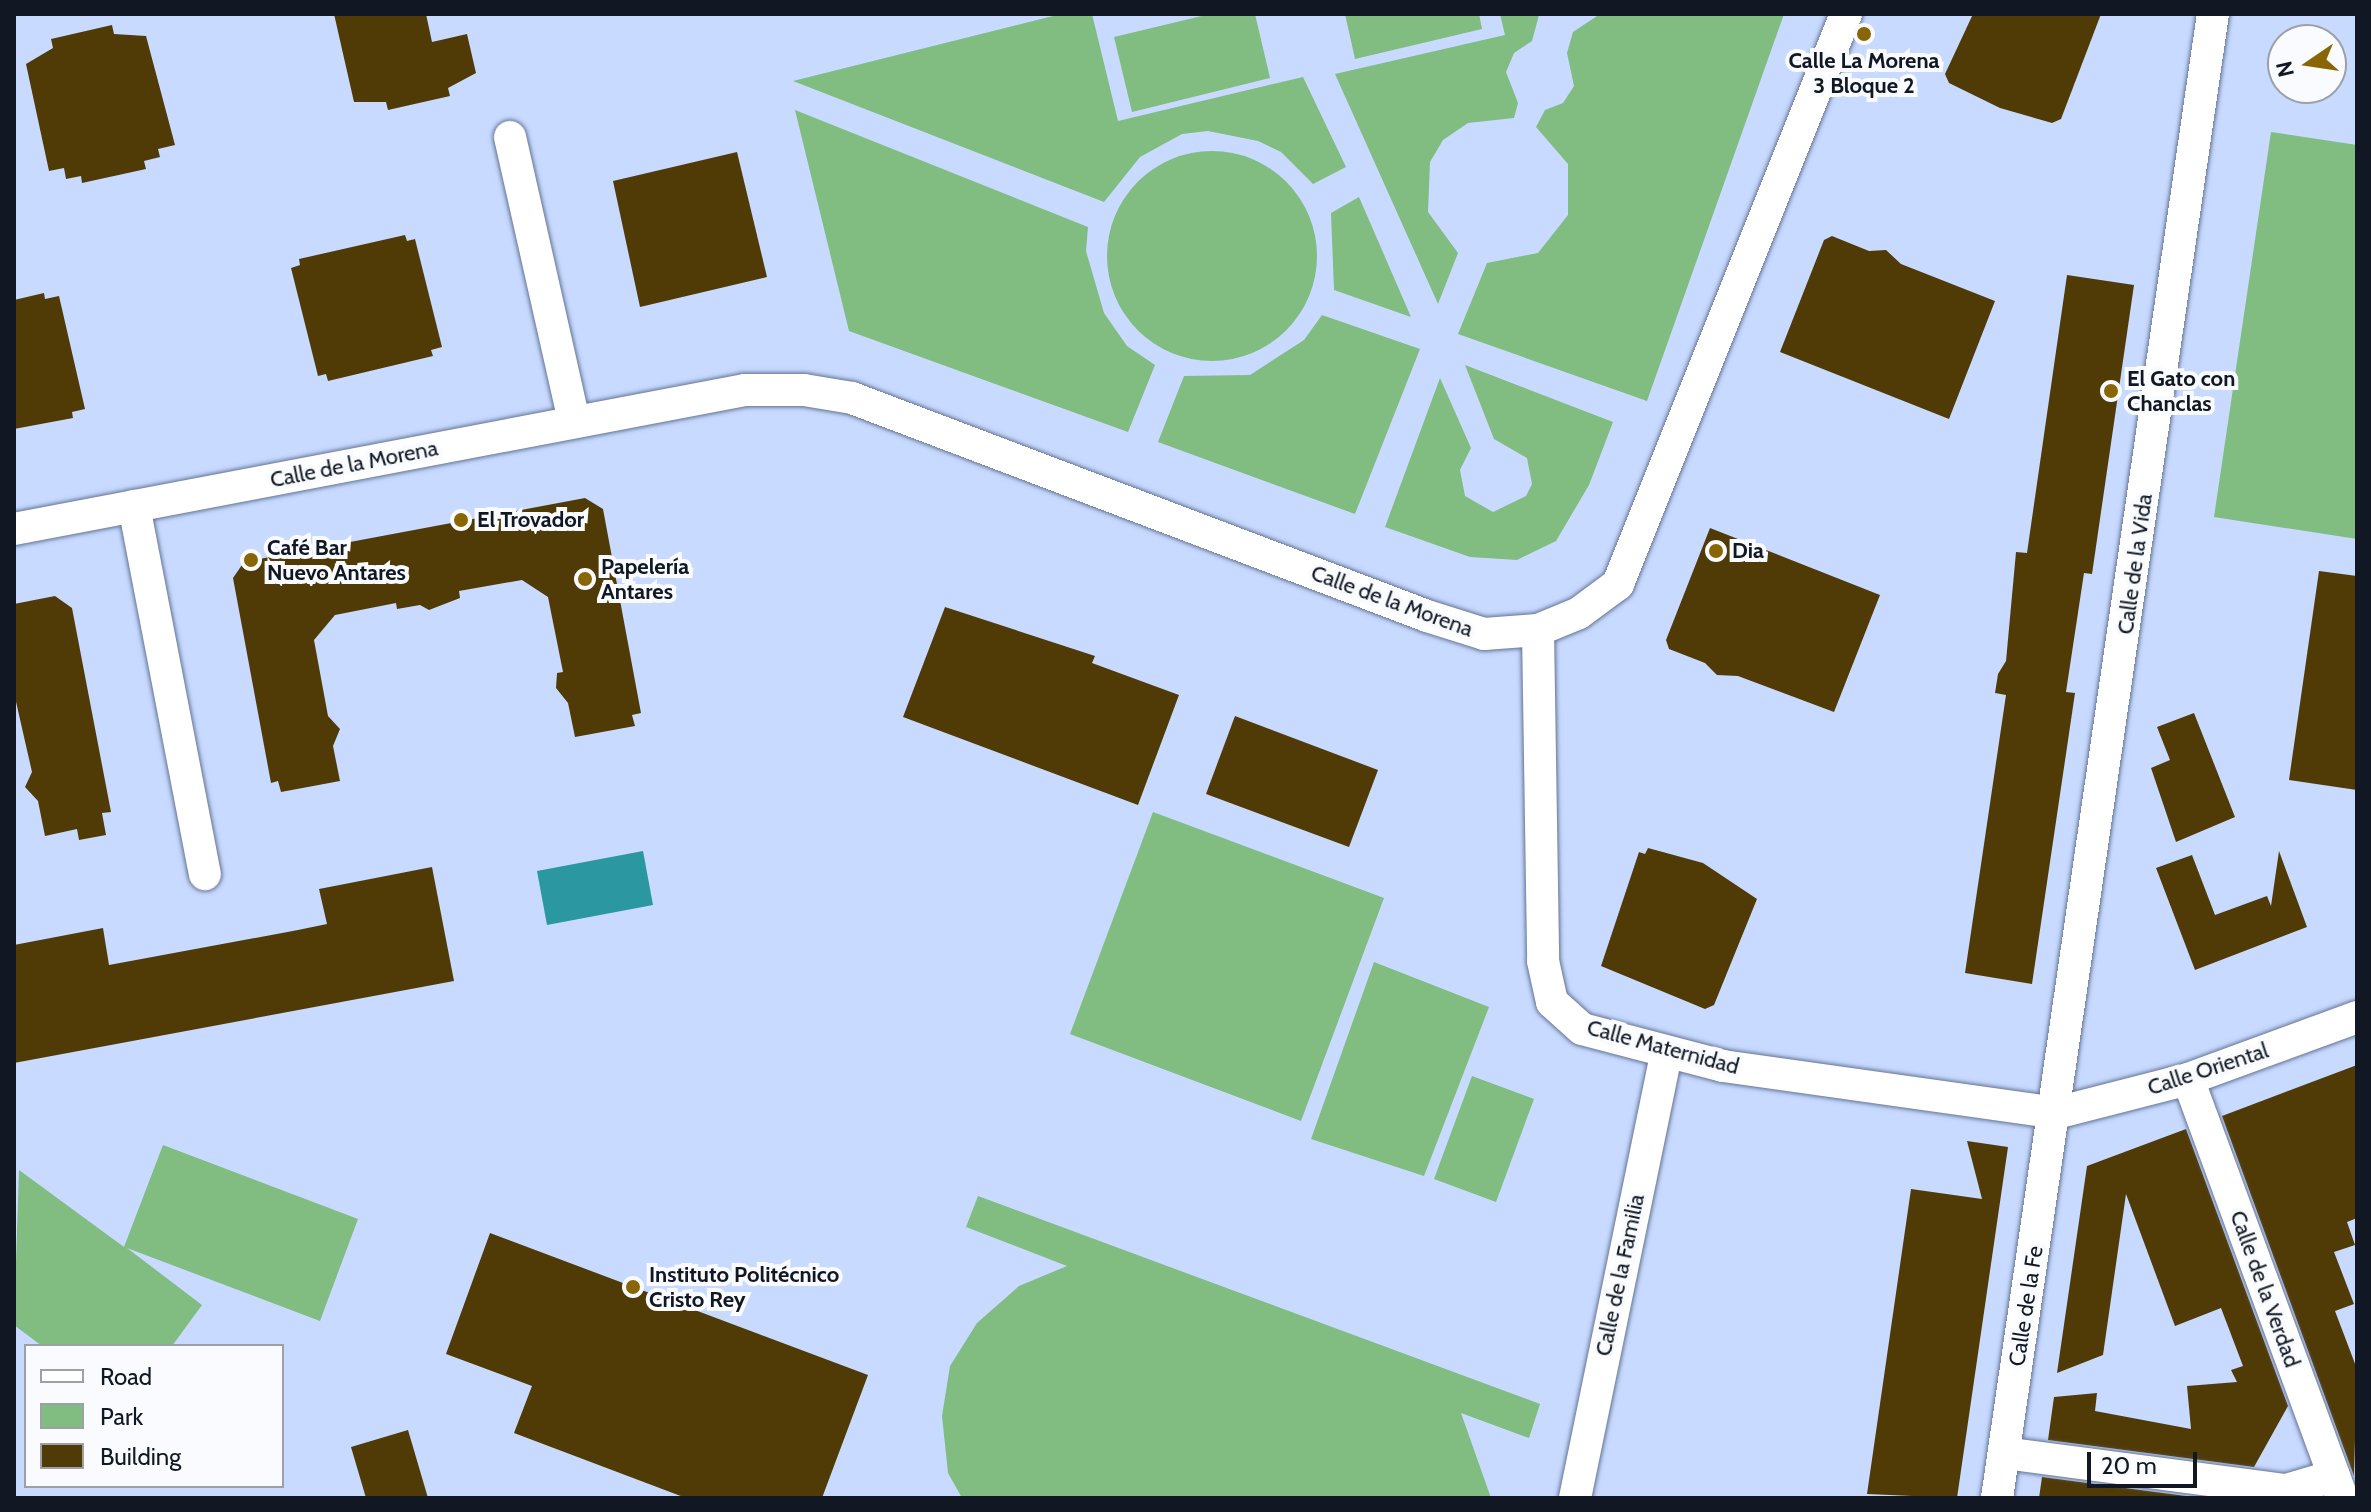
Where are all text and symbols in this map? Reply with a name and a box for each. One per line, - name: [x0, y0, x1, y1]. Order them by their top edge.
- north arrow: [2267, 24, 2347, 104]
- marker: Calle La Morena 3 Bloque 2: [1855, 25, 1873, 43]
- place label: Calle La Morena 3 Bloque 2: [1788, 47, 1940, 98]
- text: N: [2270, 58, 2300, 80]
- place label: El Gato con Chanclas: [2127, 365, 2235, 416]
- marker: El Gato con Chanclas: [2102, 382, 2120, 400]
- street label: Calle de la Morena: [268, 435, 440, 493]
- street label: Calle de la Vida: [2112, 492, 2158, 636]
- place label: El Trovador: [477, 507, 584, 533]
- marker: El Trovador: [452, 511, 470, 529]
- place label: Café Bar Nuevo Antares: [267, 534, 406, 586]
- place label: Dia: [1732, 538, 1764, 564]
- marker: Dia: [1707, 542, 1725, 560]
- marker: Café Bar Nuevo Antares: [242, 551, 260, 569]
- place label: Papelería Antares: [601, 553, 689, 604]
- street label: Calle de la Morena: [1308, 559, 1476, 643]
- marker: Papelería Antares: [576, 570, 594, 588]
- street label: Calle Maternidad: [1584, 1014, 1742, 1080]
- street label: Calle Oriental: [2144, 1037, 2272, 1101]
- street label: Calle de la Familia: [1590, 1192, 1650, 1358]
- street label: Calle de la Verdad: [2224, 1207, 2306, 1371]
- street label: Calle de la Fe: [2003, 1244, 2049, 1368]
- place label: Instituto Politécnico Cristo Rey: [649, 1261, 839, 1312]
- marker: Instituto Politécnico Cristo Rey: [624, 1278, 642, 1296]
- legend: [24, 1344, 284, 1488]
- text: Road: [100, 1362, 152, 1391]
- text: Park: [100, 1402, 143, 1431]
- scale bar: [2091, 1436, 2201, 1486]
- text: Building: [100, 1442, 181, 1471]
- text: 20 m: [2101, 1451, 2157, 1480]

